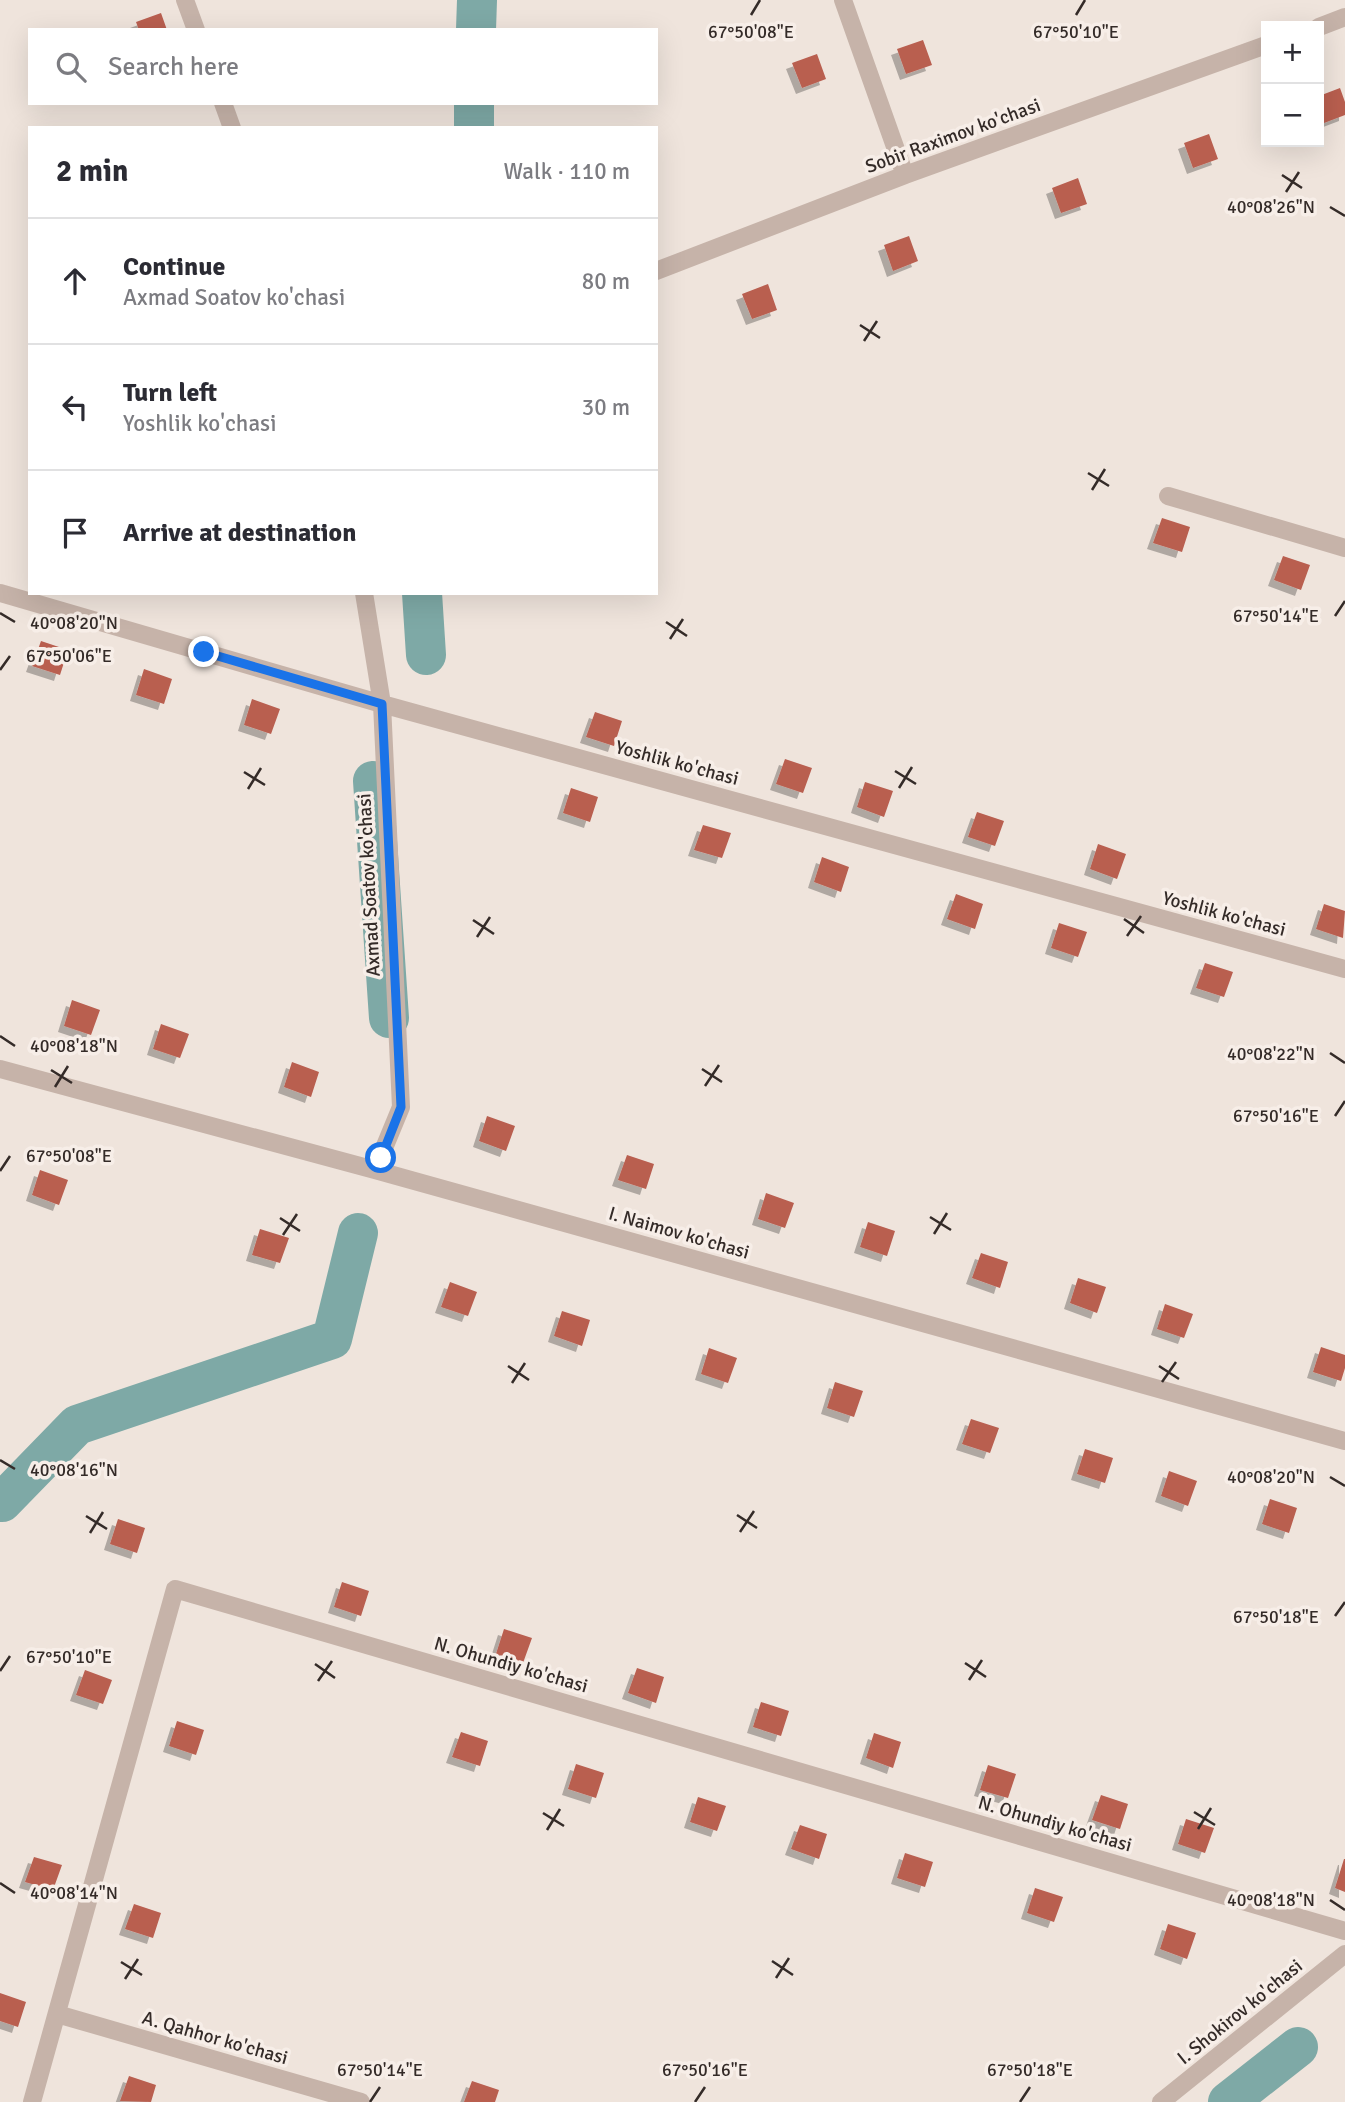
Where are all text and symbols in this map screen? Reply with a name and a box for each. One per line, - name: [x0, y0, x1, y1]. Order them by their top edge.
- text: 67°50'08"E: [708, 21, 794, 43]
- text: 67°50'10"E: [1033, 21, 1119, 43]
- map controls: [1261, 21, 1324, 147]
- button: +: [1261, 21, 1324, 84]
- search box: [28, 28, 658, 105]
- icon: search: [52, 48, 90, 86]
- text: Search here: [108, 51, 239, 83]
- button: −: [1261, 84, 1324, 147]
- street label: Sobir Raximov ko'chasi: [862, 93, 1044, 179]
- text: 2 min: [56, 153, 128, 190]
- text: Walk · 110 m: [504, 157, 630, 186]
- text: 40°08'26"N: [1227, 196, 1315, 218]
- text: Continue: [123, 251, 225, 283]
- icon: ahead: [56, 262, 94, 300]
- text: 80 m: [582, 267, 630, 296]
- text: Axmad Soatov ko'chasi: [123, 283, 345, 312]
- text: Turn left: [123, 377, 217, 409]
- icon: left: [56, 388, 94, 426]
- text: 30 m: [582, 393, 630, 422]
- text: Yoshlik ko'chasi: [123, 409, 276, 438]
- icon: arrive: [56, 514, 94, 552]
- text: Arrive at destination: [123, 517, 356, 549]
- text: 67°50'14"E: [1233, 605, 1319, 627]
- text: 40°08'20"N: [30, 612, 118, 634]
- route end: [188, 636, 219, 667]
- text: 67°50'06"E: [26, 645, 112, 667]
- street label: Yoshlik ko'chasi: [613, 735, 741, 791]
- street label: Axmad Soatov ko'chasi: [352, 793, 386, 977]
- street label: Yoshlik ko'chasi: [1160, 886, 1288, 942]
- text: 40°08'18"N: [30, 1035, 118, 1057]
- text: 40°08'22"N: [1227, 1043, 1315, 1065]
- text: 67°50'16"E: [1233, 1105, 1319, 1127]
- route start: [365, 1142, 396, 1173]
- text: 67°50'08"E: [26, 1145, 112, 1167]
- street label: I. Naimov ko'chasi: [606, 1201, 752, 1265]
- text: 40°08'16"N: [30, 1459, 118, 1481]
- text: 40°08'20"N: [1227, 1466, 1315, 1488]
- text: 67°50'18"E: [1233, 1606, 1319, 1628]
- street label: N. Ohundiy ko'chasi: [431, 1632, 591, 1698]
- text: 67°50'10"E: [26, 1646, 112, 1668]
- street label: N. Ohundiy ko'chasi: [975, 1791, 1135, 1857]
- text: 40°08'14"N: [30, 1882, 118, 1904]
- text: 40°08'18"N: [1227, 1889, 1315, 1911]
- street label: I. Shokirov ko'chasi: [1172, 1954, 1308, 2070]
- street label: A. Qahhor ko'chasi: [139, 2006, 291, 2070]
- text: 67°50'14"E: [337, 2059, 423, 2081]
- text: 67°50'16"E: [662, 2059, 748, 2081]
- text: 67°50'18"E: [987, 2059, 1073, 2081]

